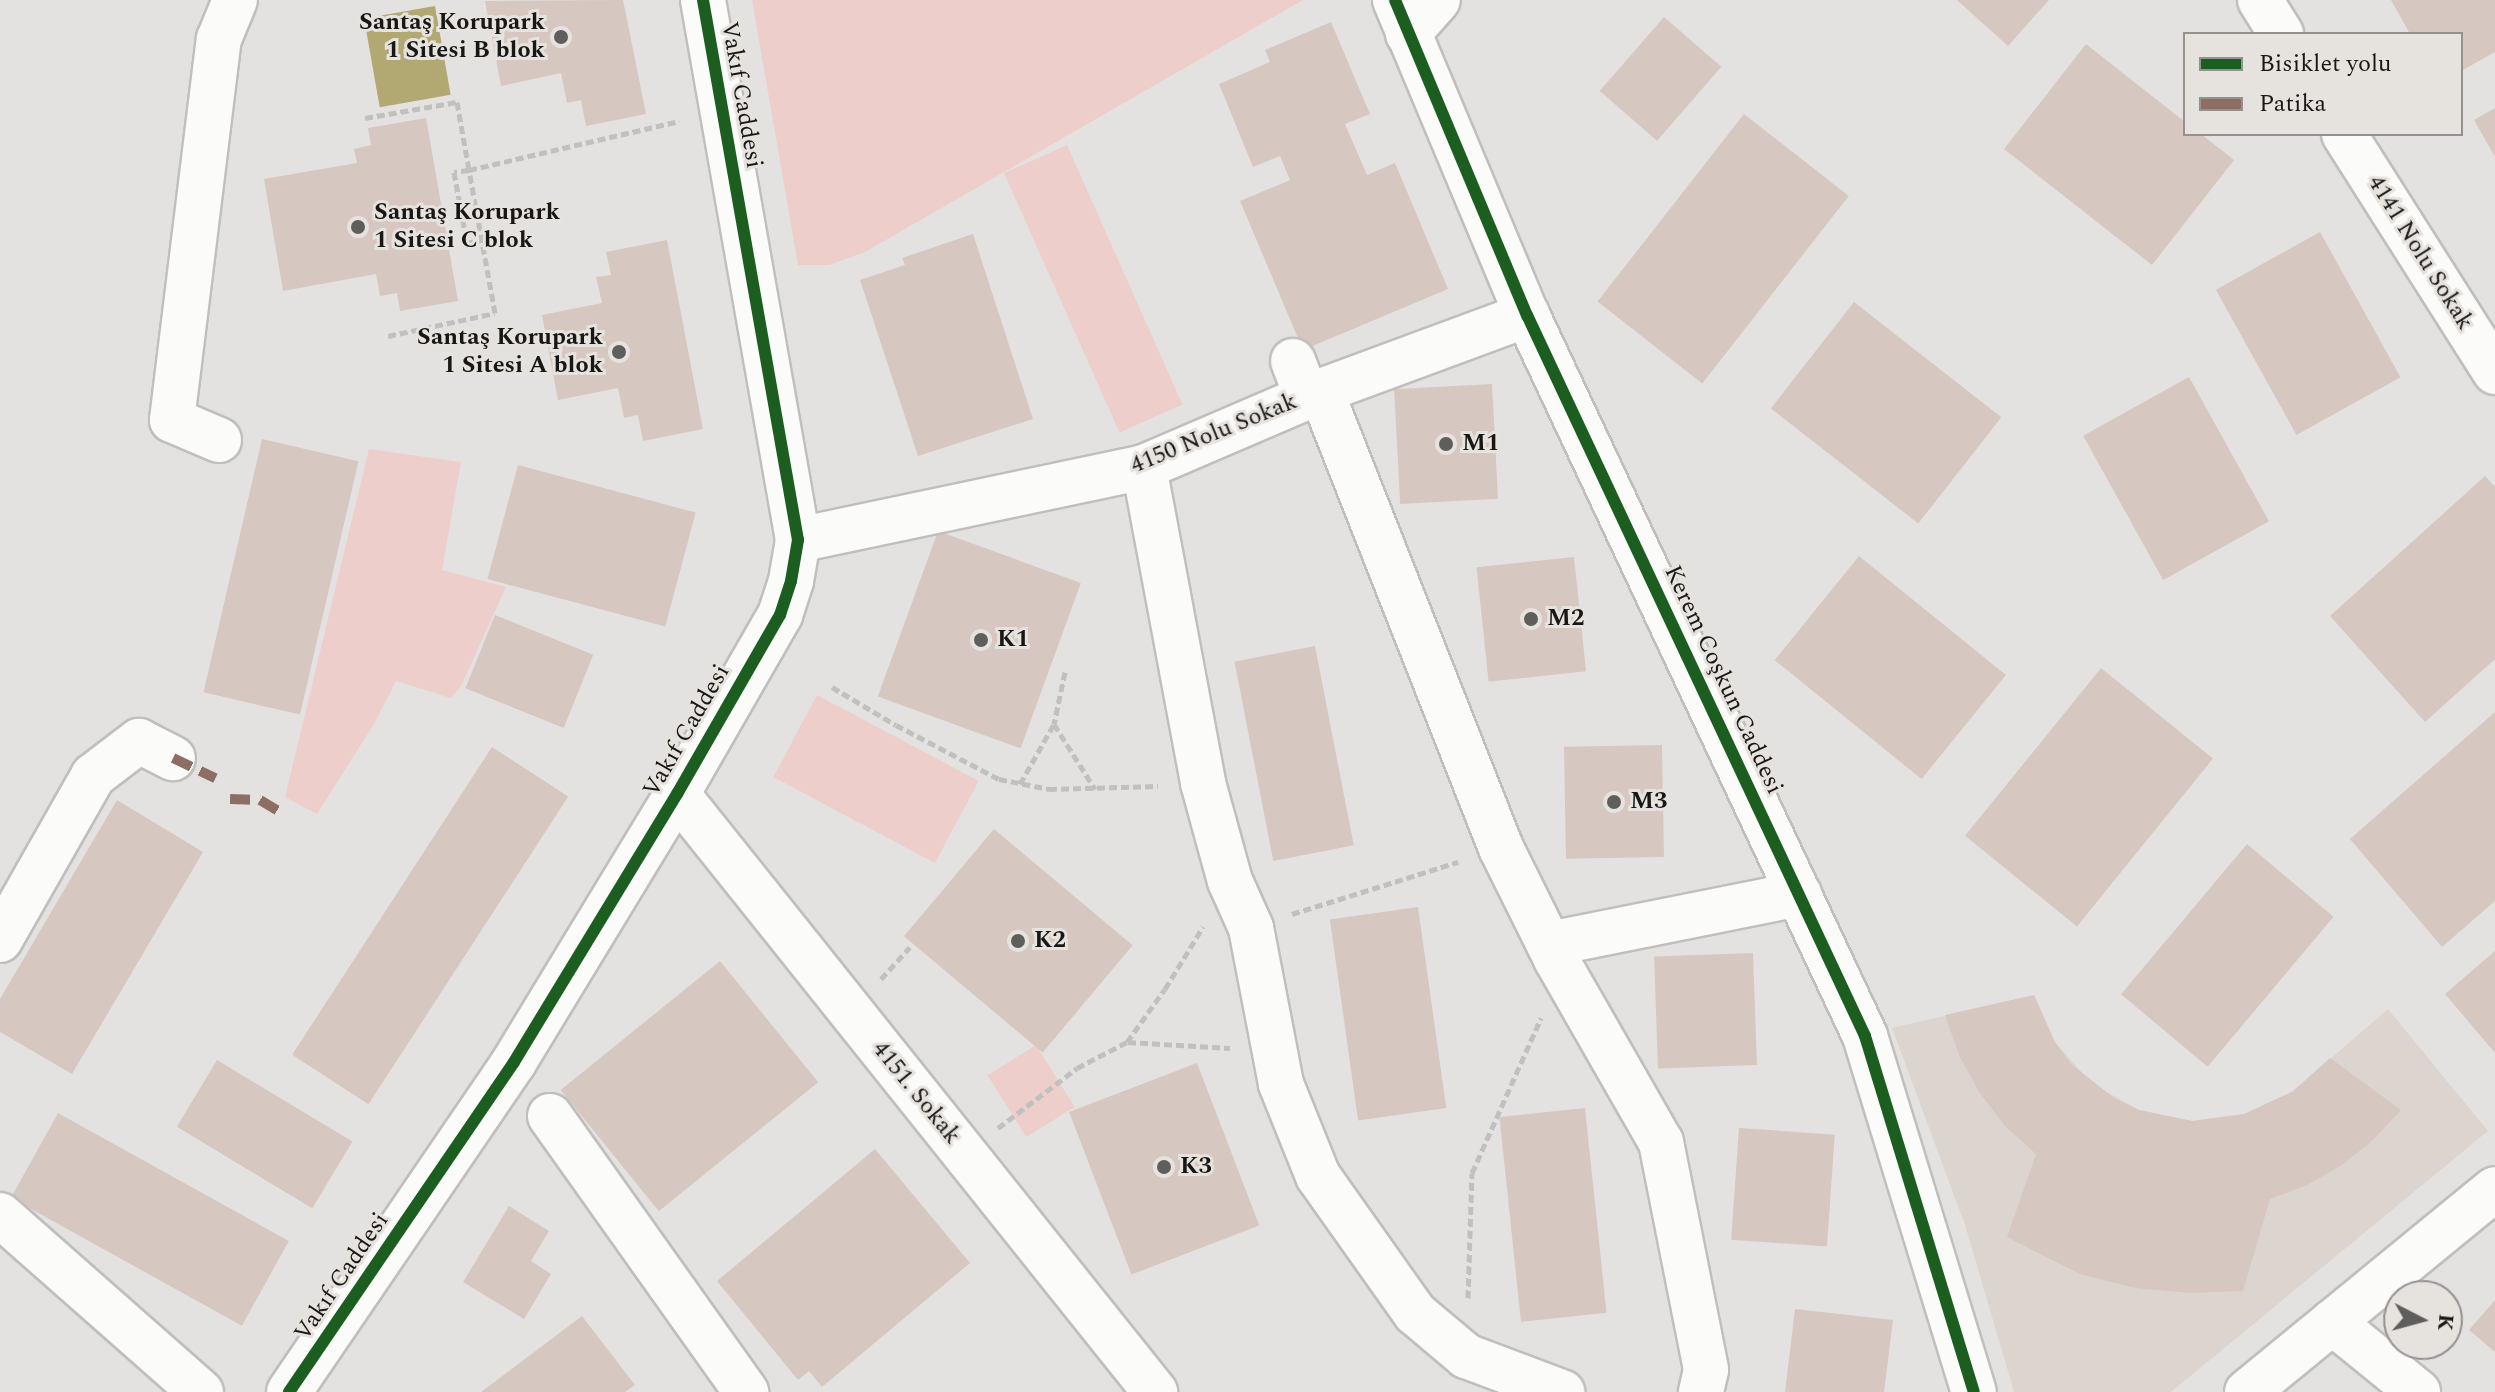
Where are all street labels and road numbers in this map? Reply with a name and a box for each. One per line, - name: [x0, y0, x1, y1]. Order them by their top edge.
- street label: Vakıf Caddesi: [714, 19, 768, 171]
- street label: 4141 Nolu Sokak: [2361, 170, 2479, 336]
- street label: 4150 Nolu Sokak: [1127, 388, 1301, 480]
- street label: Kerem Coşkun Caddesi: [1657, 561, 1789, 799]
- street label: Vakıf Caddesi: [637, 660, 737, 802]
- street label: 4151. Sokak: [866, 1036, 966, 1150]
- street label: Vakıf Caddesi: [289, 1207, 395, 1347]

